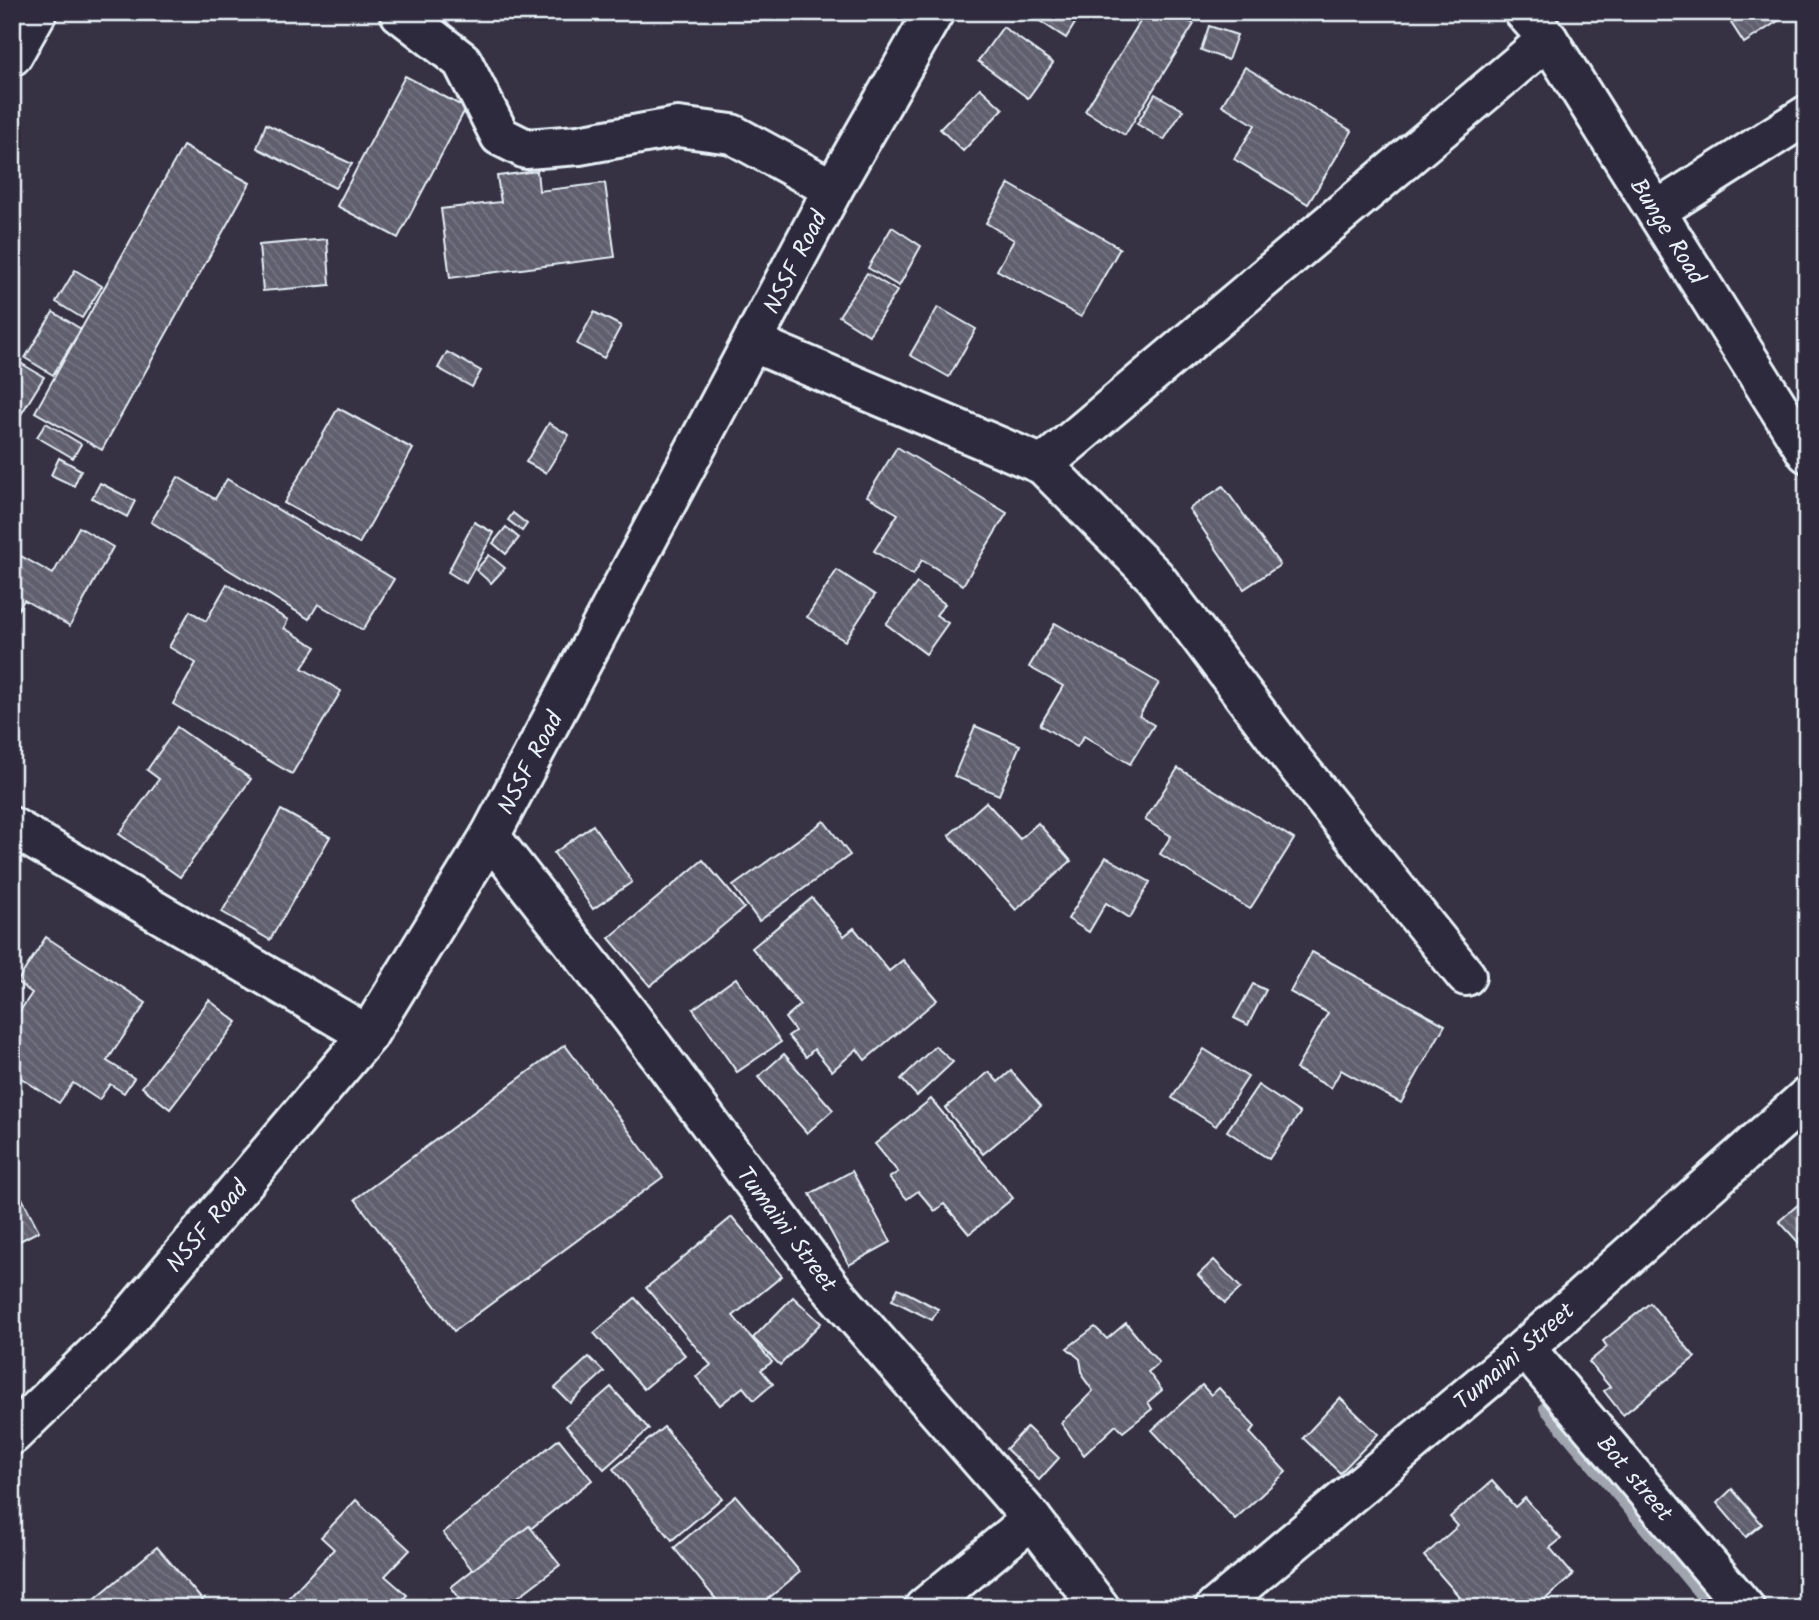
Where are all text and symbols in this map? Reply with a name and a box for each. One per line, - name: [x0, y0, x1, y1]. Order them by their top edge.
- street label: Bunge Road: [1619, 171, 1715, 294]
- street label: NSSF Road: [754, 203, 840, 321]
- street label: NSSF Road: [488, 704, 575, 822]
- street label: Tumaini Street: [725, 1158, 847, 1302]
- street label: NSSF Road: [157, 1171, 260, 1282]
- street label: Tumaini Street: [1446, 1293, 1585, 1421]
- street label: Bot street: [1586, 1427, 1682, 1532]

